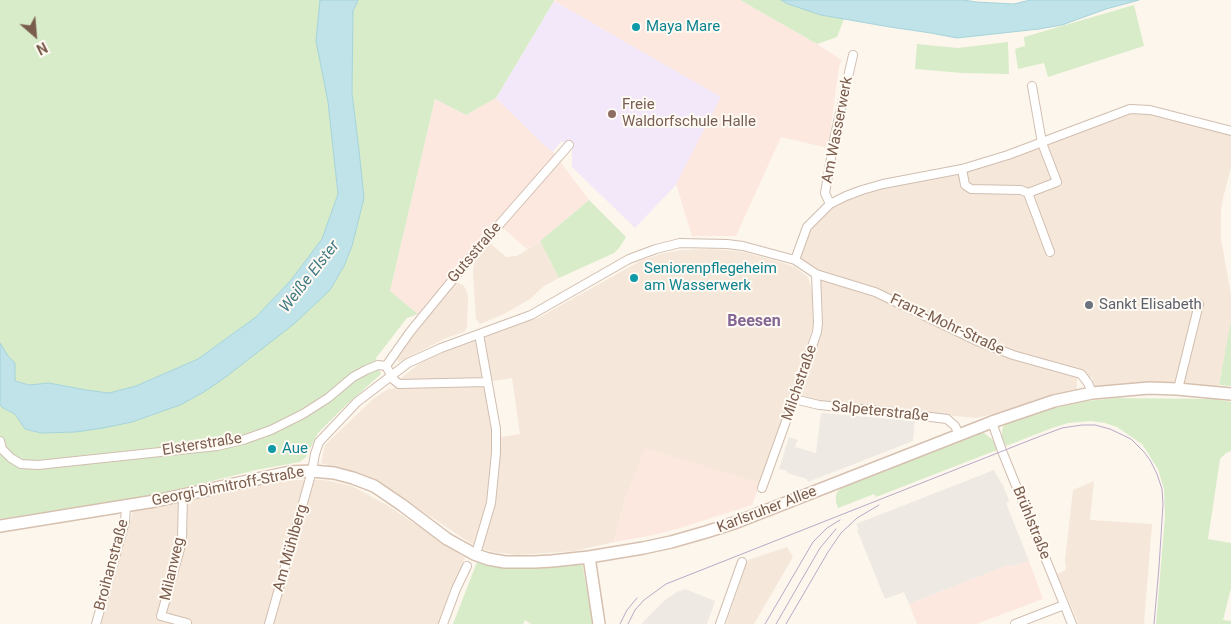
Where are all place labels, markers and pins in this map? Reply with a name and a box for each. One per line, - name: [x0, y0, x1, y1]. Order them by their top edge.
- place label: Maya Mare: [646, 18, 720, 36]
- marker: Maya Mare: [630, 21, 642, 33]
- place label: Freie Waldorfschule Halle: [622, 96, 756, 131]
- marker: Freie Waldorfschule Halle: [606, 108, 618, 120]
- place label: Seniorenpflegeheim am Wasserwerk: [644, 260, 777, 295]
- marker: Seniorenpflegeheim am Wasserwerk: [628, 272, 640, 284]
- place label: Sankt Elisabeth: [1099, 296, 1202, 314]
- marker: Sankt Elisabeth: [1083, 299, 1095, 311]
- place label: Aue: [282, 440, 308, 458]
- marker: Aue: [266, 443, 278, 455]

